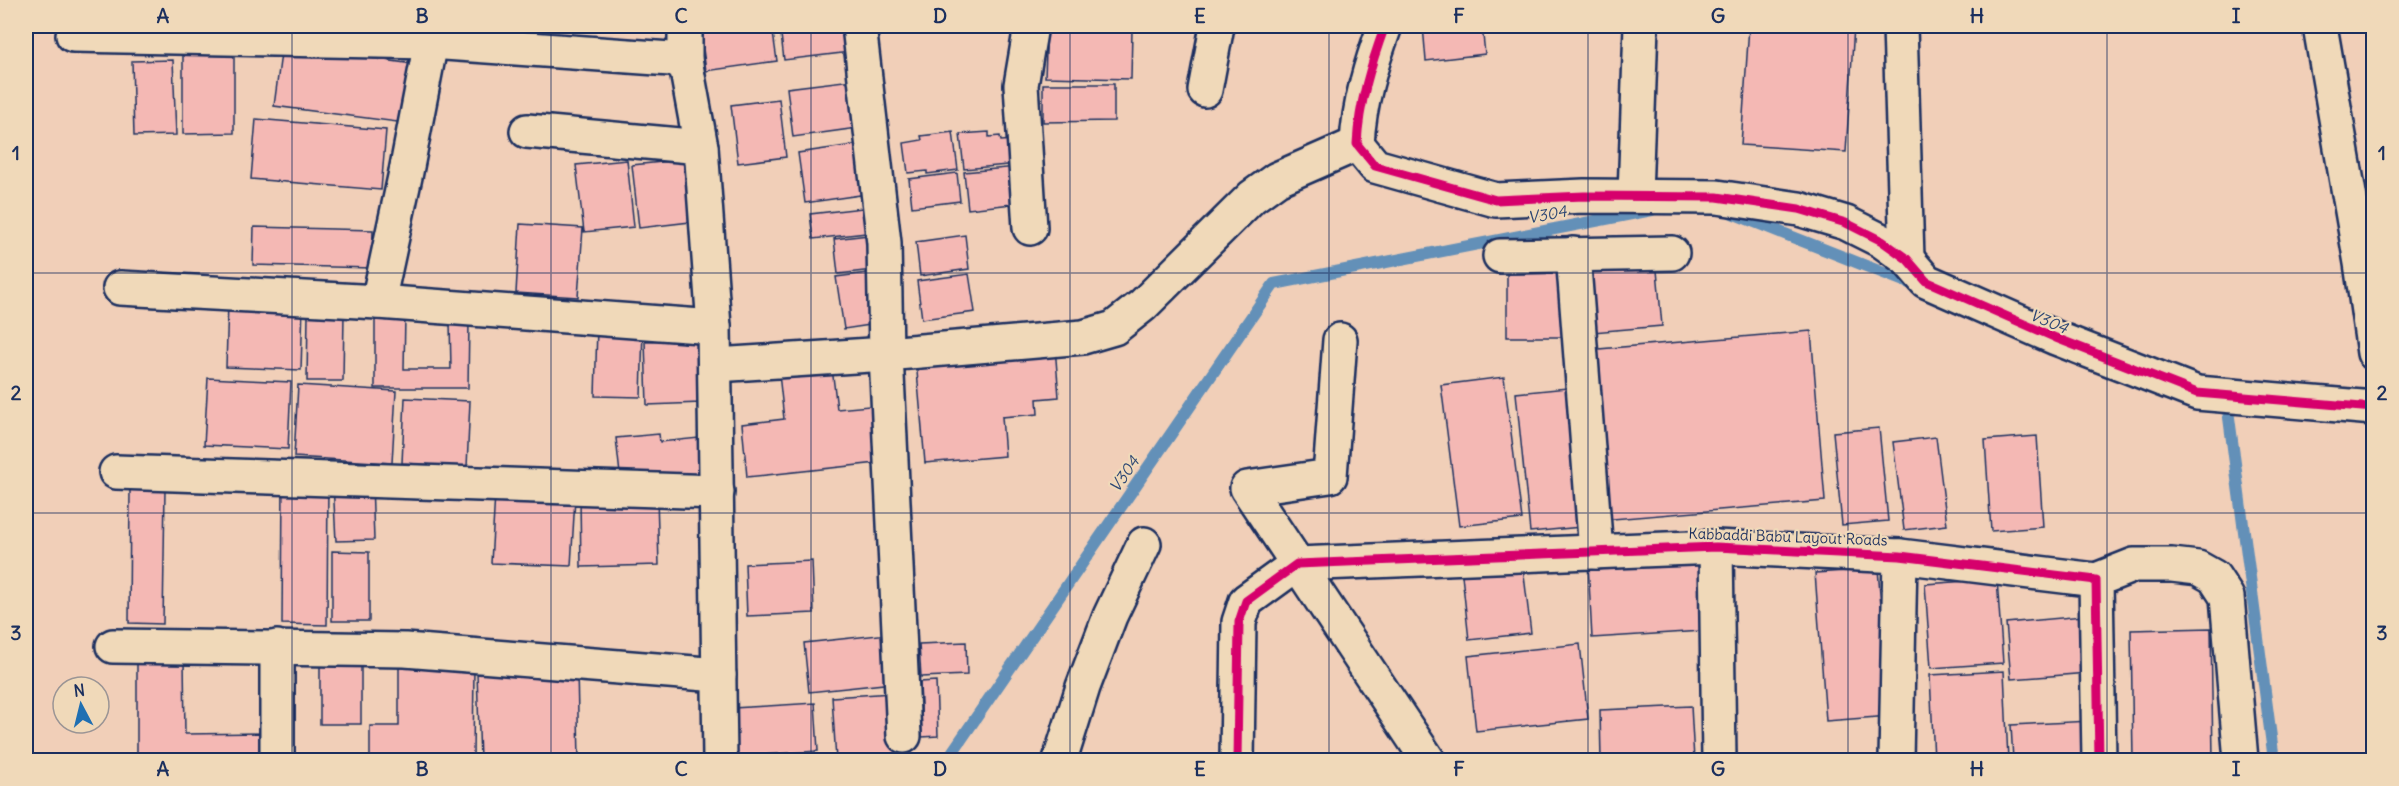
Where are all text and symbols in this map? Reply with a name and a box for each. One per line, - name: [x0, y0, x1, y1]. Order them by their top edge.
- text: A: [157, 3, 170, 28]
- text: B: [415, 3, 429, 28]
- text: C: [674, 3, 688, 28]
- text: D: [933, 3, 947, 28]
- text: E: [1194, 3, 1206, 28]
- text: F: [1453, 3, 1465, 28]
- text: G: [1711, 3, 1725, 28]
- text: H: [1970, 3, 1984, 28]
- text: I: [2232, 3, 2241, 28]
- text: 1: [12, 140, 20, 165]
- text: 1: [2378, 140, 2386, 165]
- water label: V304: [1526, 200, 1569, 228]
- water label: V304: [2027, 304, 2071, 338]
- text: 2: [11, 380, 22, 405]
- text: 2: [2377, 380, 2388, 405]
- water label: V304: [1105, 452, 1144, 496]
- street label: Kabbaddi Babu Layout Roads: [1688, 524, 1888, 549]
- text: 3: [10, 620, 22, 645]
- text: 3: [2376, 620, 2388, 645]
- north arrow: [51, 675, 111, 735]
- text: N: [72, 680, 86, 701]
- text: A: [157, 756, 170, 781]
- text: B: [415, 756, 429, 781]
- text: C: [674, 756, 688, 781]
- text: D: [933, 756, 947, 781]
- text: E: [1194, 756, 1206, 781]
- text: F: [1453, 756, 1465, 781]
- text: G: [1711, 756, 1725, 781]
- text: H: [1970, 756, 1984, 781]
- text: I: [2232, 756, 2241, 781]

